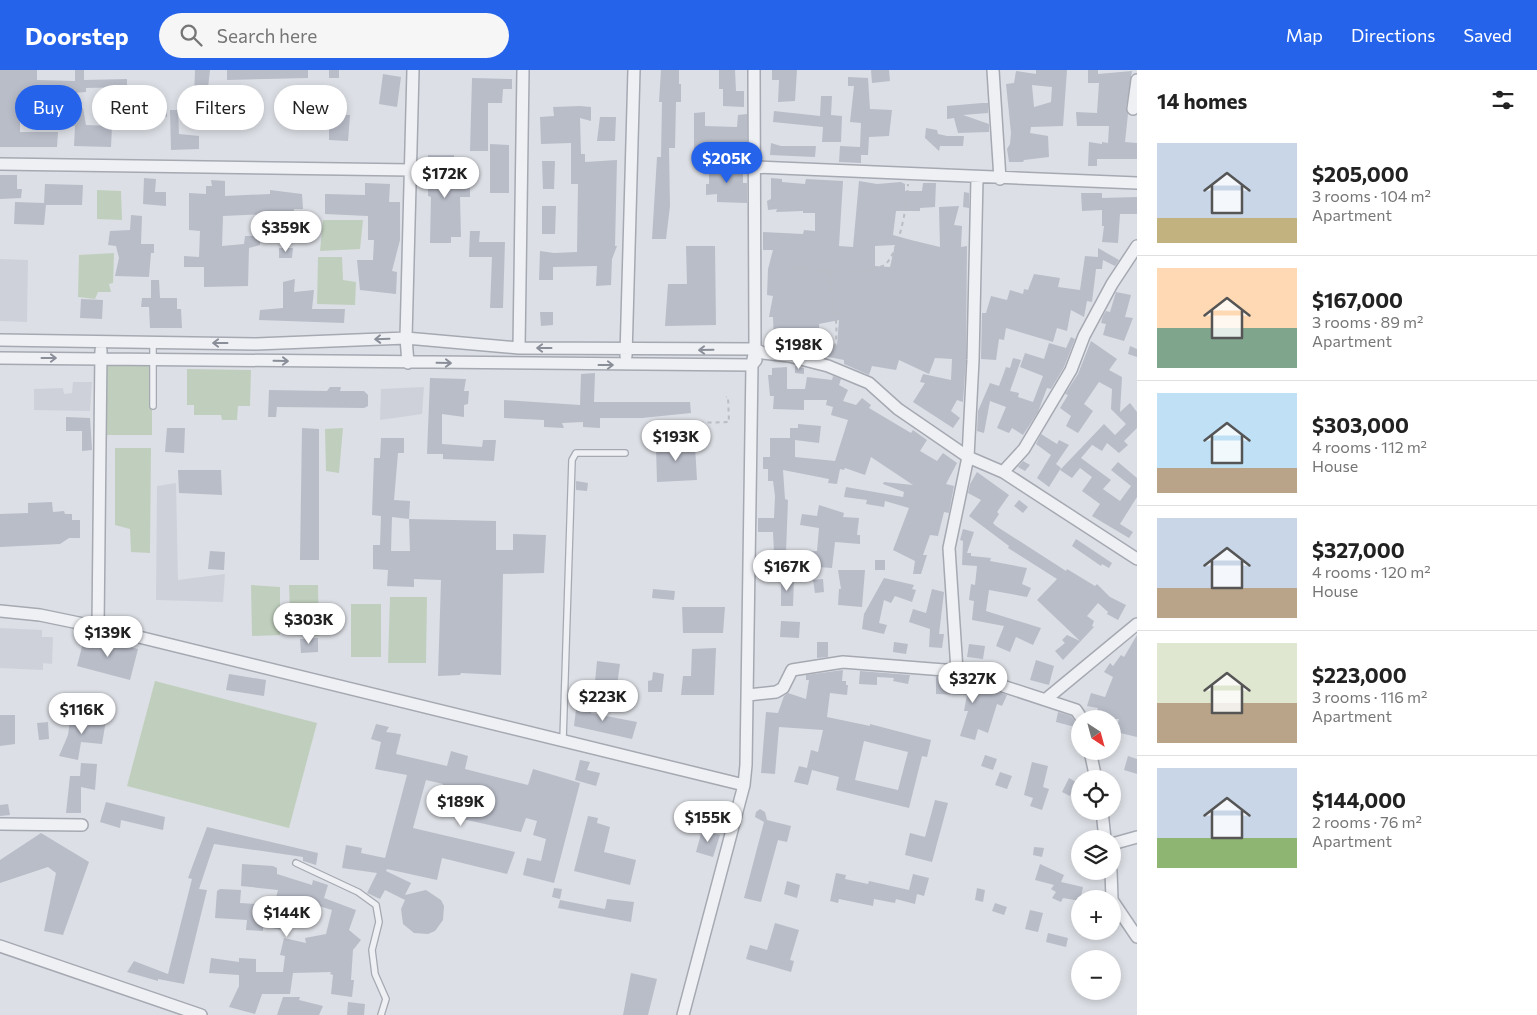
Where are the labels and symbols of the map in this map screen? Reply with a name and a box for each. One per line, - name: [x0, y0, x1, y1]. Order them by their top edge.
- pin: $205K: [692, 142, 762, 184]
- pin: $172K: [410, 156, 480, 199]
- pin: $359K: [251, 210, 321, 253]
- pin: $198K: [764, 328, 834, 370]
- one-way arrow: [374, 334, 390, 343]
- one-way arrow: [212, 338, 228, 348]
- one-way arrow: [536, 343, 552, 353]
- one-way arrow: [699, 345, 715, 355]
- one-way arrow: [40, 353, 56, 363]
- one-way arrow: [272, 356, 289, 366]
- one-way arrow: [435, 358, 451, 368]
- one-way arrow: [598, 360, 614, 370]
- pin: $193K: [641, 420, 711, 462]
- pin: $167K: [752, 550, 822, 592]
- pin: $303K: [274, 602, 344, 645]
- pin: $139K: [73, 616, 143, 658]
- pin: $327K: [938, 662, 1008, 704]
- pin: $223K: [568, 680, 638, 722]
- pin: $116K: [47, 692, 117, 735]
- north arrow: [1071, 710, 1121, 760]
- pin: $189K: [426, 784, 496, 827]
- pin: $155K: [673, 800, 743, 843]
- pin: $144K: [252, 896, 322, 938]

